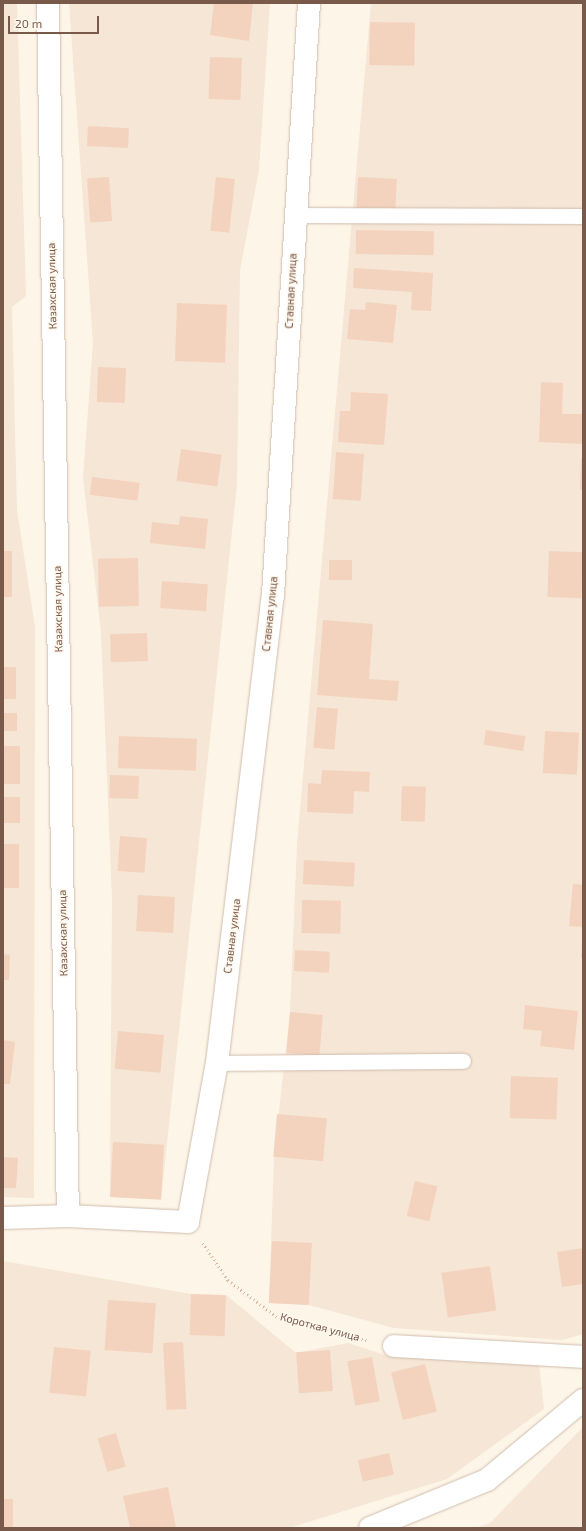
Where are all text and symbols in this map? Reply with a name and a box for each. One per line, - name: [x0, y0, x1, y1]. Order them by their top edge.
- scale bar: [10, 8, 101, 34]
- text: 20 m: [15, 16, 42, 30]
- street label: Казахская улица: [45, 243, 59, 329]
- street label: Ставная улица: [282, 253, 300, 329]
- street label: Казахская улица: [51, 566, 65, 652]
- street label: Ставная улица: [259, 576, 281, 652]
- street label: Казахская улица: [56, 890, 70, 976]
- street label: Ставная улица: [221, 898, 243, 974]
- street label: Короткая улица: [279, 1310, 361, 1344]

